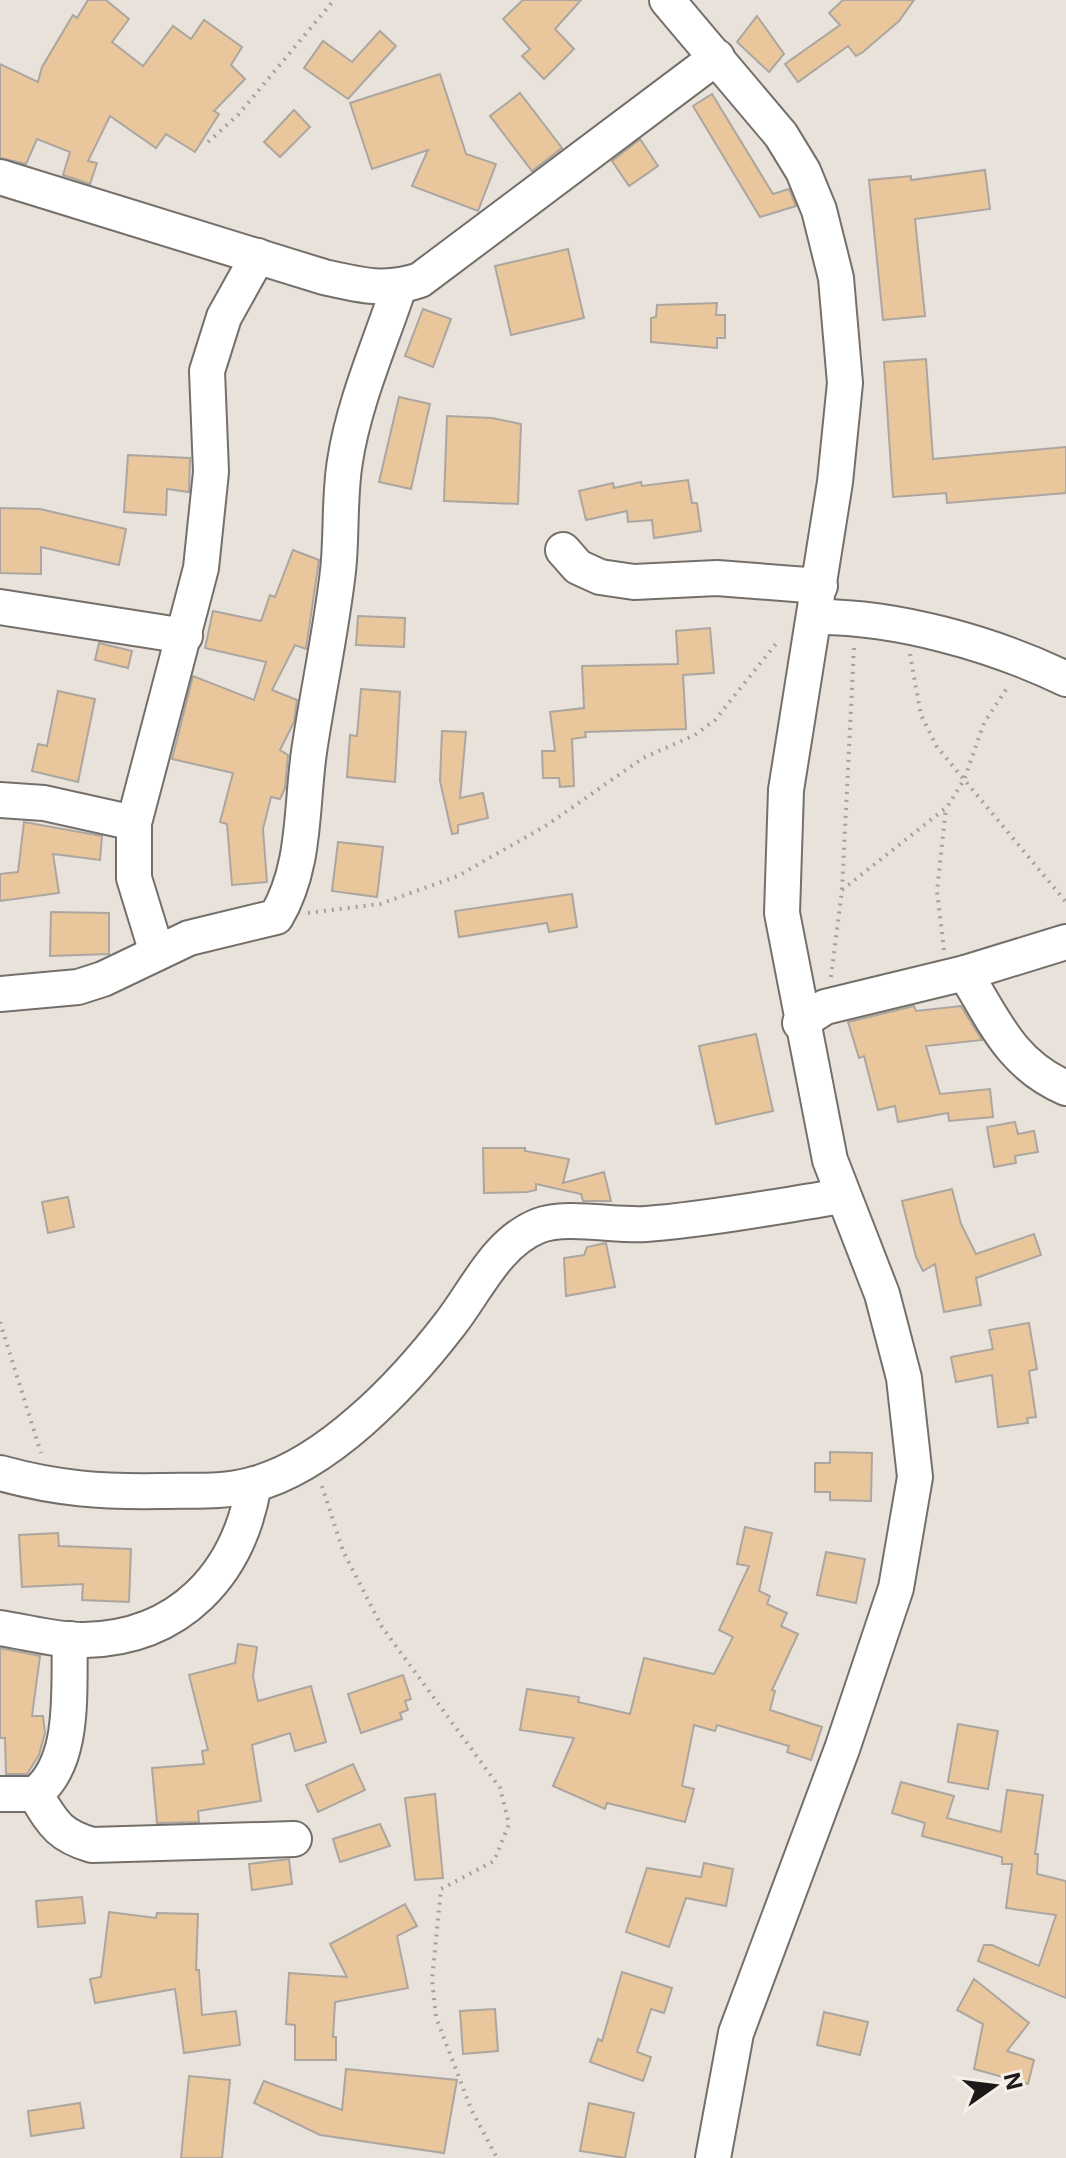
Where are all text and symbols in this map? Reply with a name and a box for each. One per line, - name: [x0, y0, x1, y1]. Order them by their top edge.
- north arrow: [954, 2046, 1034, 2126]
- text: N: [999, 2070, 1028, 2092]

